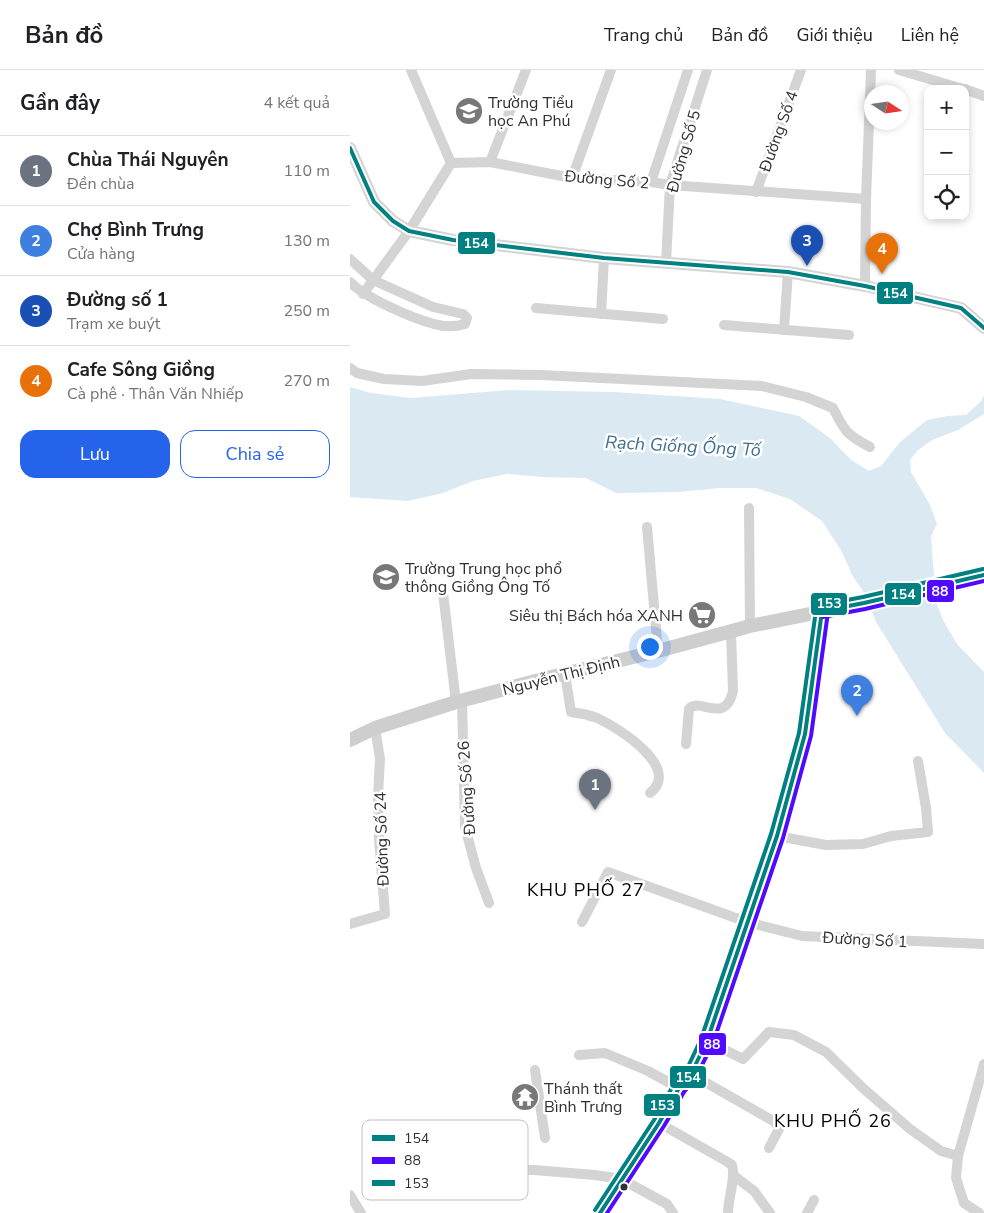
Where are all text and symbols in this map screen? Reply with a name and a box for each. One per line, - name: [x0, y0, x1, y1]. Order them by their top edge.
- text: Bản đồ: [25, 19, 103, 51]
- text: Trang chủ: [604, 23, 683, 47]
- text: Bản đồ: [711, 23, 768, 47]
- text: Giới thiệu: [796, 23, 873, 47]
- text: Liên hệ: [901, 23, 959, 47]
- north arrow: [864, 85, 909, 130]
- map controls: [924, 85, 969, 220]
- button: +: [924, 85, 969, 130]
- street label: Đường Số 4: [754, 87, 804, 176]
- text: Gần đây: [20, 89, 100, 117]
- text: 4 kết quả: [263, 92, 330, 114]
- place label: Trường Tiểu học An Phú: [488, 92, 573, 132]
- school or university icon: Trường Tiểu học An Phú: [454, 96, 484, 126]
- street label: Đường Số 5: [661, 107, 706, 196]
- button: −: [924, 130, 969, 175]
- text: Chùa Thái Nguyên: [67, 147, 229, 173]
- text: 1: [31, 160, 41, 182]
- text: 110 m: [283, 160, 330, 182]
- street label: Đường Số 2: [563, 165, 650, 195]
- text: Đền chùa: [67, 173, 135, 195]
- button: locate: [924, 175, 969, 220]
- text: Chợ Bình Trưng: [67, 217, 204, 243]
- pin: 3: [791, 225, 823, 266]
- text: 2: [31, 230, 41, 252]
- text: 130 m: [283, 230, 330, 252]
- line badge: 154: [457, 231, 496, 255]
- pin: 4: [866, 233, 898, 274]
- text: 154: [463, 234, 489, 253]
- text: Cửa hàng: [67, 243, 135, 265]
- line badge: 154: [876, 281, 914, 305]
- text: 154: [882, 284, 908, 303]
- text: Đường số 1: [67, 287, 168, 313]
- text: 3: [31, 300, 41, 322]
- text: 250 m: [283, 300, 330, 322]
- text: Trạm xe buýt: [67, 313, 160, 335]
- text: Cafe Sông Giồng: [67, 357, 215, 383]
- text: 4: [31, 370, 41, 392]
- text: 270 m: [283, 370, 330, 392]
- text: Cà phê · Thân Văn Nhiếp: [67, 383, 244, 405]
- water label: Rạch Giống Ống Tố: [604, 429, 763, 462]
- button: Lưu: [20, 430, 170, 478]
- button: Chia sẻ: [180, 430, 330, 478]
- place label: Trường Trung học phổ thông Giồng Ông Tố: [405, 558, 562, 598]
- school or university icon: Trường Trung học phổ thông Giồng Ông Tố: [371, 562, 401, 592]
- line badge: 88: [926, 579, 955, 603]
- line badge: 154: [884, 582, 922, 606]
- text: 88: [932, 582, 948, 601]
- text: 154: [890, 585, 916, 604]
- line badge: 153: [810, 592, 848, 616]
- text: 153: [816, 594, 842, 613]
- supermarket icon: Siêu thị Bách hóa XANH: [687, 600, 717, 630]
- place label: Siêu thị Bách hóa XANH: [509, 605, 683, 627]
- your location: [637, 634, 663, 660]
- street label: Nguyễn Thị Định: [500, 651, 622, 701]
- pin: 2: [841, 675, 873, 716]
- street label: Đường Số 26: [453, 740, 481, 837]
- pin: 1: [579, 769, 611, 810]
- street label: Đường Số 24: [369, 791, 395, 888]
- district label: KHU PHỐ 27: [527, 877, 645, 902]
- street label: Đường Số 1: [821, 927, 908, 953]
- line badge: 88: [698, 1032, 727, 1056]
- text: 88: [704, 1035, 720, 1054]
- line badge: 154: [669, 1065, 707, 1089]
- text: 154: [675, 1068, 701, 1087]
- place label: Thánh thất Bình Trưng: [544, 1078, 623, 1118]
- temple icon: Thánh thất Bình Trưng: [510, 1082, 540, 1112]
- line badge: 153: [643, 1093, 681, 1117]
- text: 153: [649, 1096, 675, 1115]
- district label: KHU PHỐ 26: [774, 1108, 892, 1133]
- legend: [362, 1120, 528, 1200]
- text: 154: [404, 1129, 429, 1148]
- text: 88: [404, 1151, 421, 1170]
- text: 153: [404, 1174, 429, 1193]
- unlabelled marker: [619, 1182, 629, 1192]

